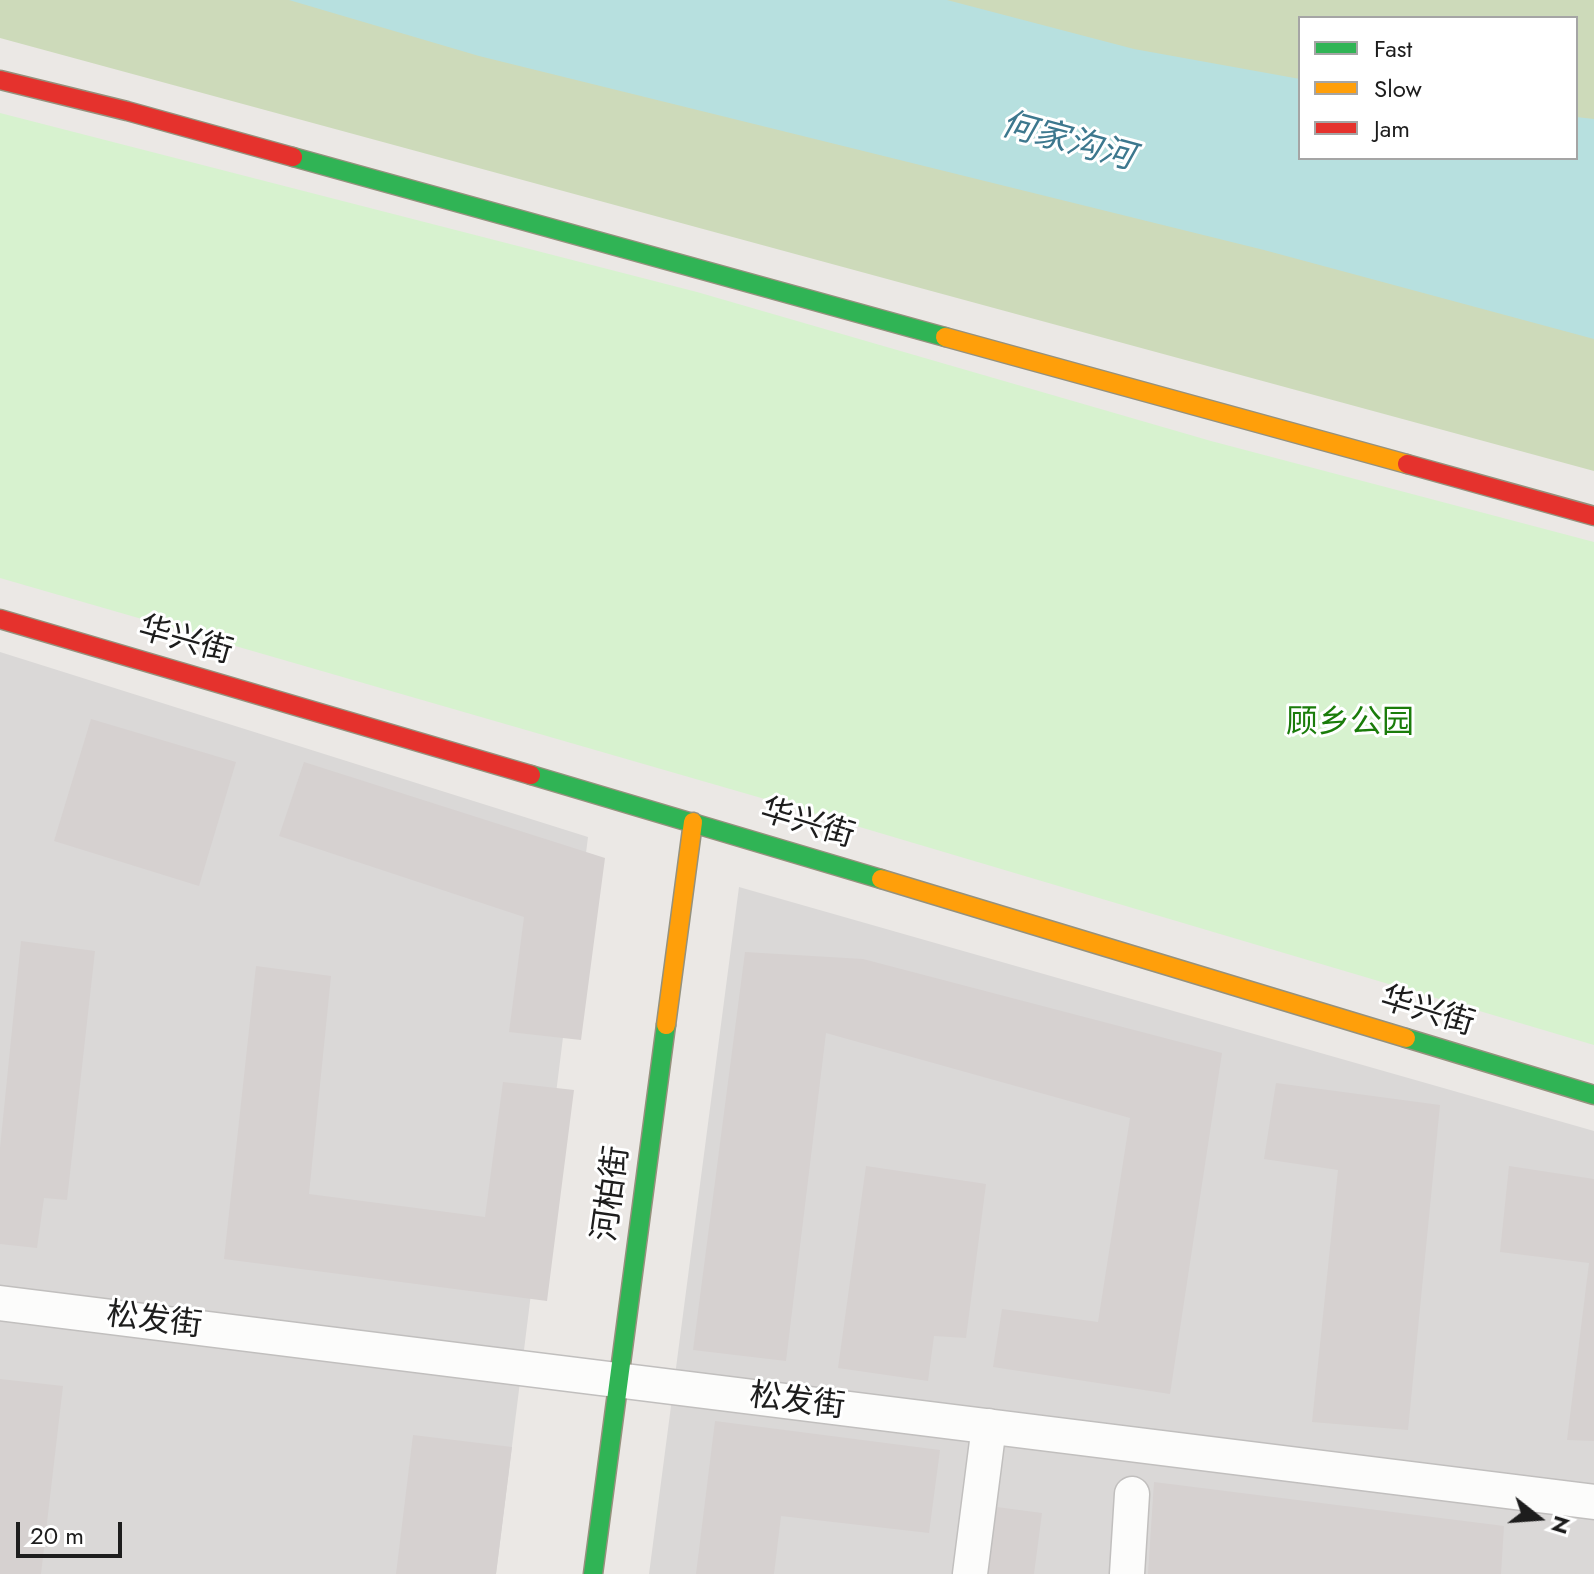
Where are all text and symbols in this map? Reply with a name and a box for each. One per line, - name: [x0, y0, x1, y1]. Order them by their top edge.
- legend: [1298, 16, 1578, 160]
- text: Fast: [1374, 31, 1412, 66]
- text: Slow: [1374, 71, 1422, 106]
- water label: 何家沟河: [996, 106, 1138, 180]
- text: Jam: [1374, 111, 1410, 146]
- street label: 华兴街: [134, 610, 236, 674]
- park label: 顾乡公园: [1286, 705, 1414, 743]
- street label: 华兴街: [755, 793, 859, 857]
- street label: 华兴街: [1375, 981, 1479, 1045]
- street label: 河柏街: [587, 1144, 639, 1244]
- street label: 松发街: [104, 1297, 204, 1347]
- street label: 松发街: [747, 1378, 847, 1428]
- north arrow: [1498, 1478, 1578, 1558]
- scale bar: [20, 1506, 126, 1556]
- text: N: [1543, 1512, 1579, 1538]
- text: 20 m: [30, 1518, 84, 1553]

